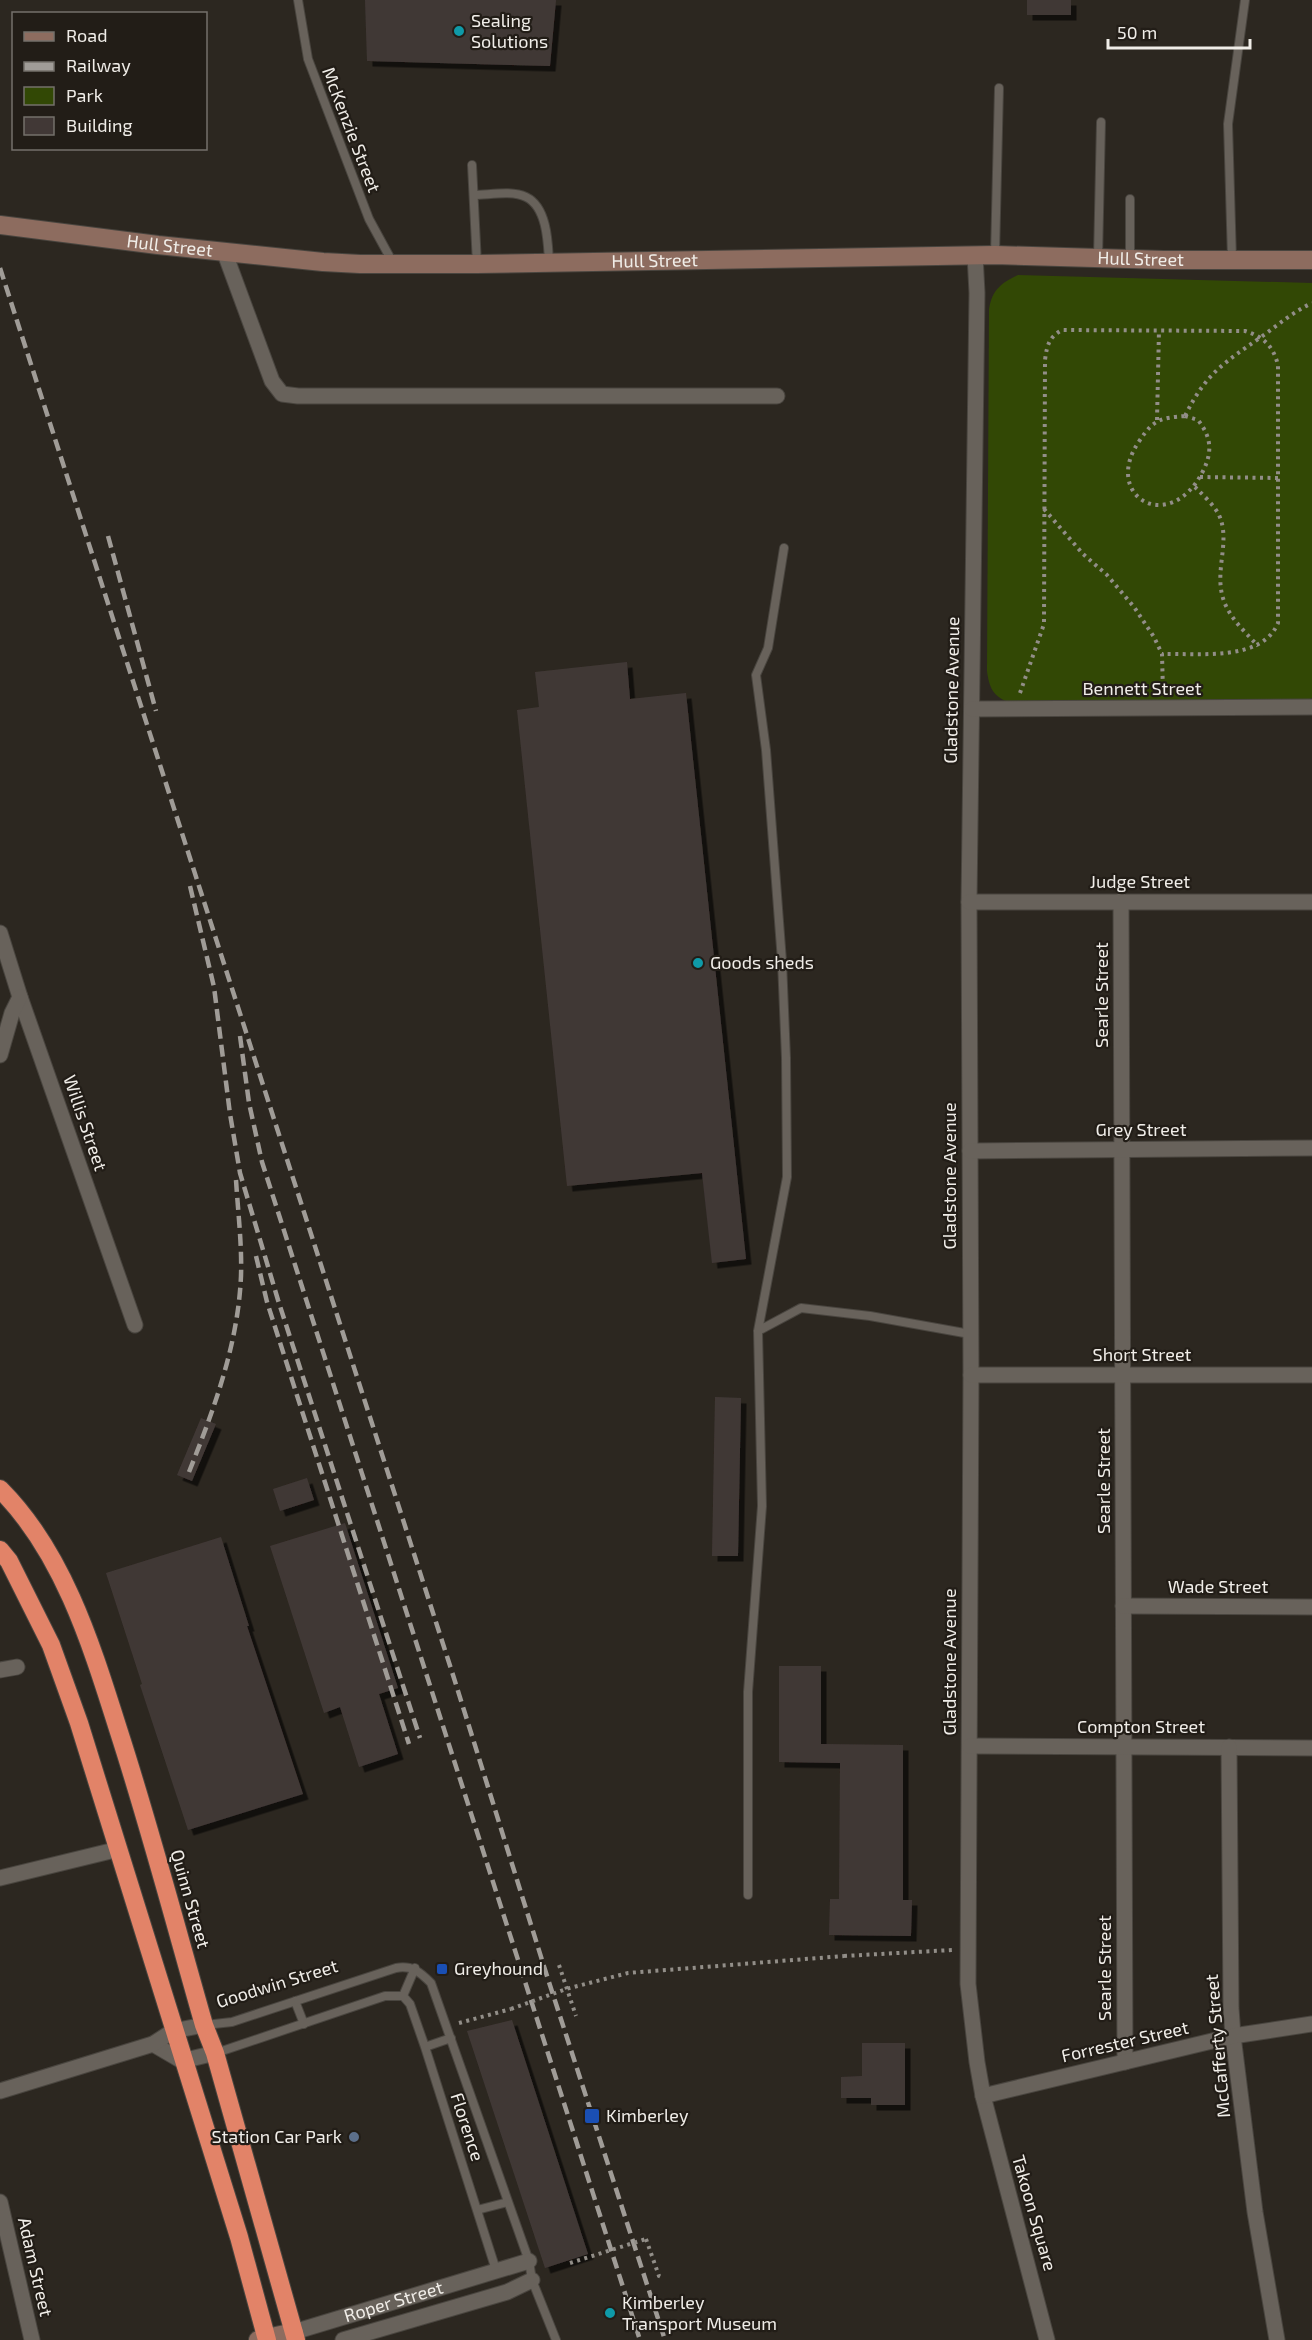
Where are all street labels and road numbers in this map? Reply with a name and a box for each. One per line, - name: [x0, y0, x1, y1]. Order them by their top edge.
- street label: McKenzie Street: [318, 64, 386, 196]
- street label: Hull Street: [125, 229, 214, 261]
- street label: Hull Street: [1097, 246, 1184, 270]
- street label: Hull Street: [611, 248, 698, 272]
- street label: Gladstone Avenue: [939, 616, 963, 764]
- street label: Bennett Street: [1082, 677, 1202, 699]
- street label: Judge Street: [1090, 870, 1190, 892]
- street label: Searle Street: [1090, 942, 1112, 1048]
- street label: Willis Street: [59, 1072, 113, 1174]
- street label: Gladstone Avenue: [938, 1102, 960, 1250]
- street label: Grey Street: [1095, 1118, 1187, 1140]
- street label: Short Street: [1093, 1343, 1192, 1365]
- street label: Searle Street: [1092, 1428, 1114, 1534]
- street label: Wade Street: [1168, 1575, 1269, 1597]
- street label: Gladstone Avenue: [938, 1588, 960, 1736]
- street label: Compton Street: [1077, 1715, 1205, 1737]
- street label: Quinn Street: [166, 1847, 216, 1951]
- street label: Searle Street: [1093, 1915, 1115, 2021]
- street label: Goodwin Street: [213, 1954, 340, 2012]
- street label: McCafferty Street: [1200, 1973, 1234, 2119]
- street label: Forrester Street: [1059, 2016, 1191, 2066]
- street label: Florence: [447, 2090, 489, 2164]
- street label: Takoon Square: [1008, 2152, 1062, 2273]
- street label: Adam Street: [14, 2215, 58, 2319]
- street label: Roper Street: [341, 2276, 446, 2326]

